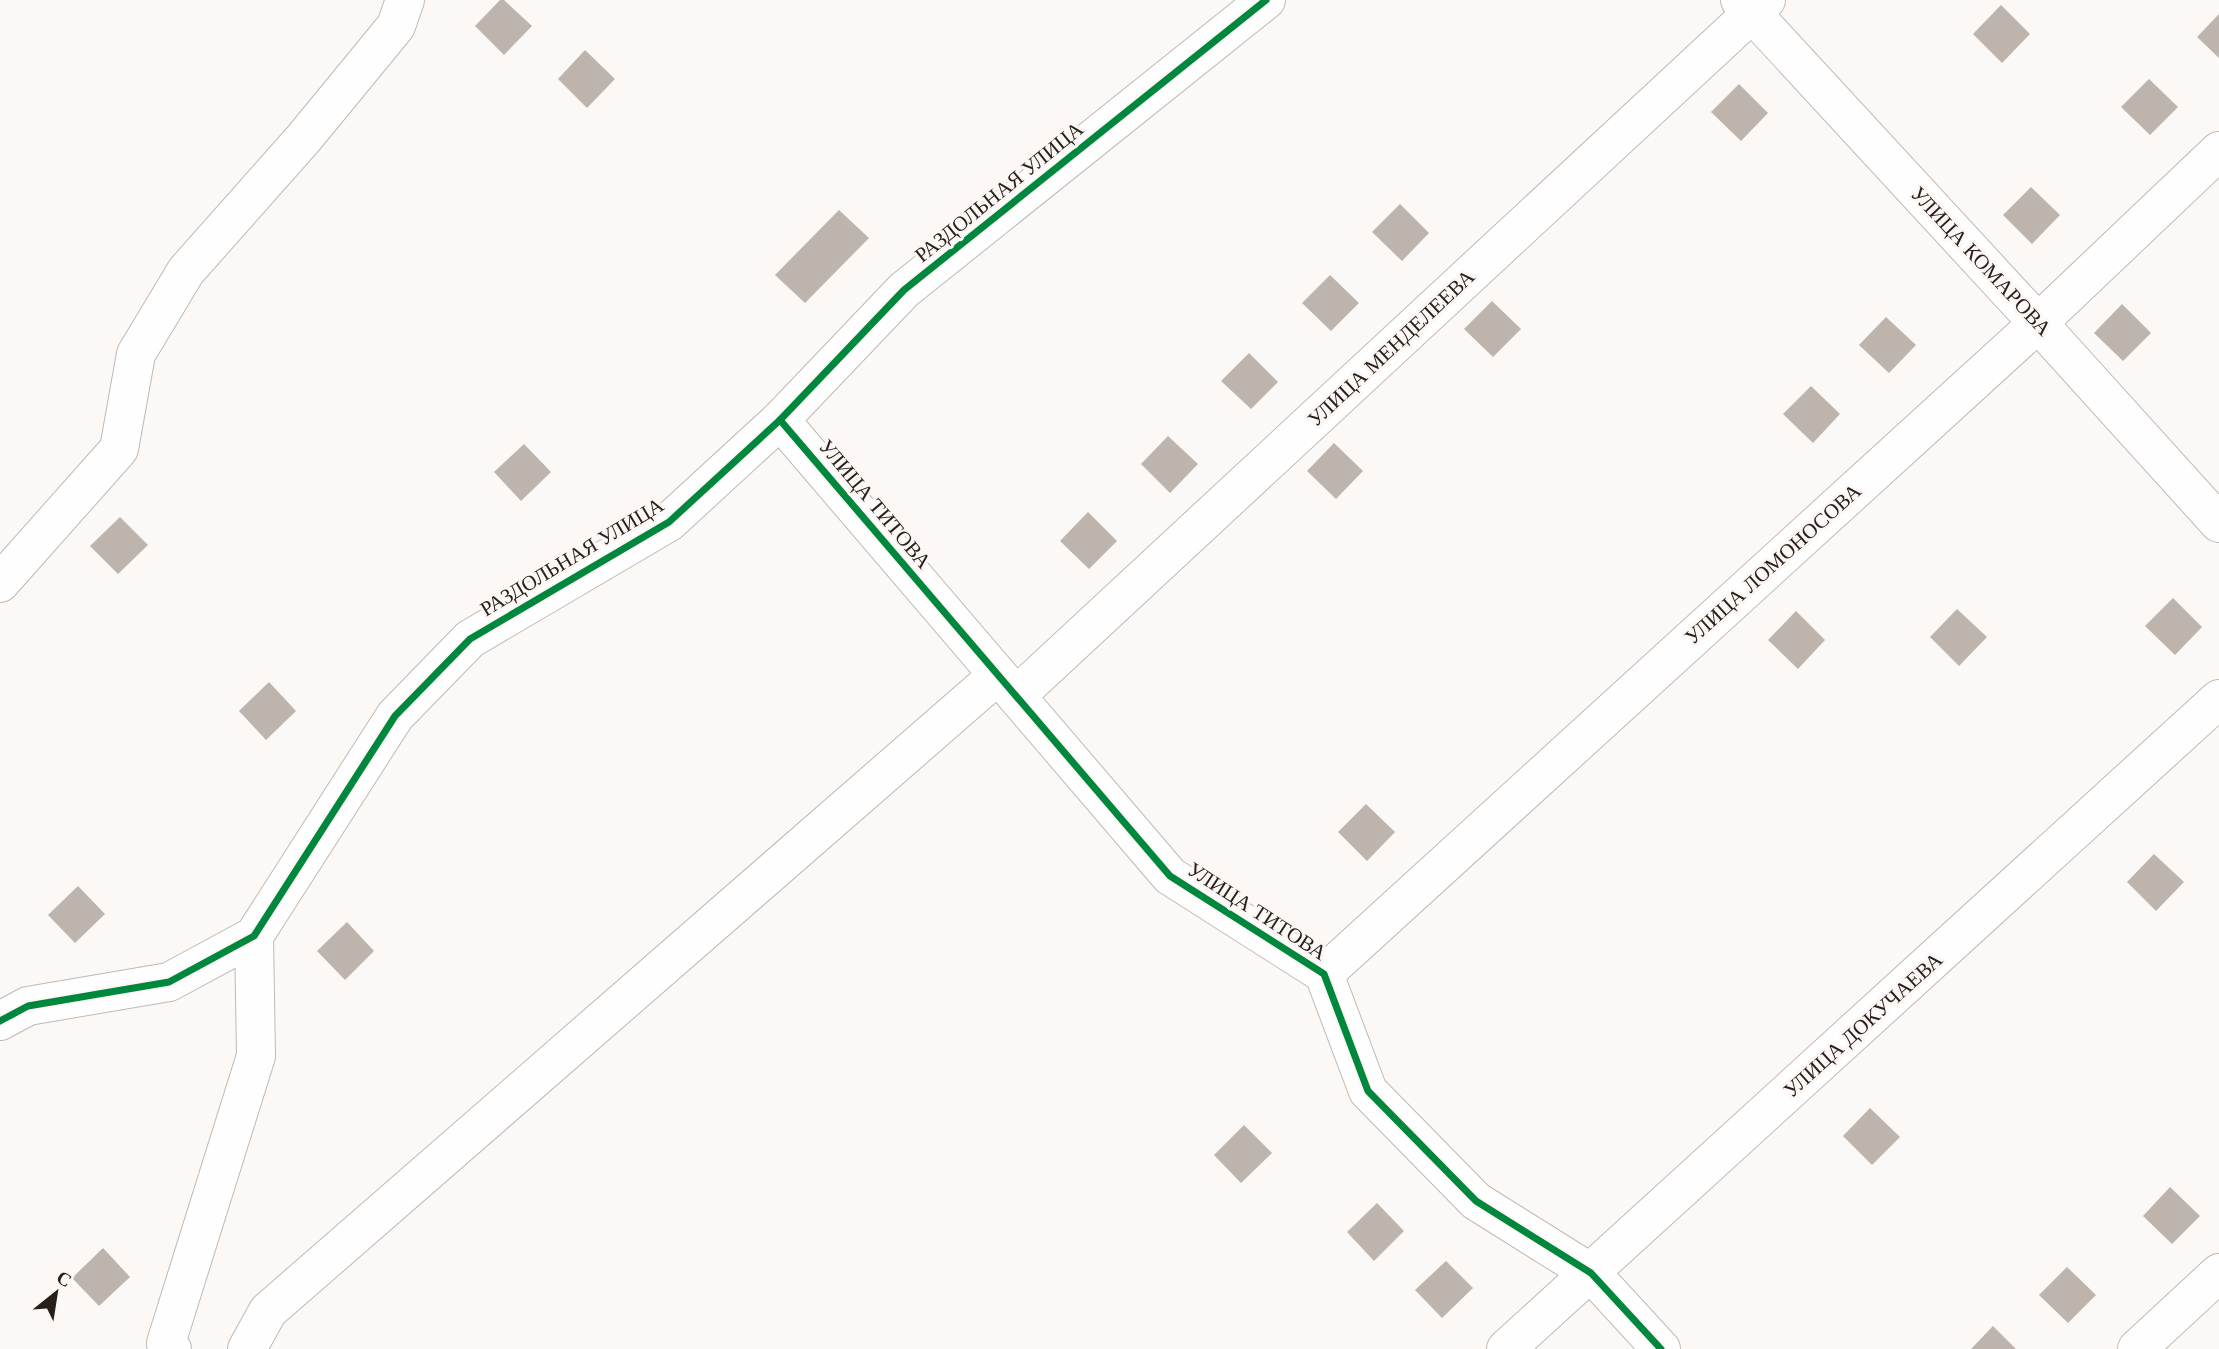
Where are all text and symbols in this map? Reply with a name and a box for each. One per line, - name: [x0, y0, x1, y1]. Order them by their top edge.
- street label: РАЗДОЛЬНАЯ УЛИЦА: [910, 116, 1089, 267]
- street label: УЛИЦА КОМАРОВА: [1906, 182, 2057, 341]
- street label: УЛИЦА МЕНДЕЛЕЕВА: [1303, 264, 1480, 431]
- street label: УЛИЦА ТИТОВА: [814, 435, 936, 574]
- street label: УЛИЦА ЛОМОНОСОВА: [1680, 478, 1866, 649]
- street label: РАЗДОЛЬНАЯ УЛИЦА: [476, 492, 669, 621]
- street label: УЛИЦА ТИТОВА: [1183, 857, 1332, 965]
- street label: УЛИЦА ДОКУЧАЕВА: [1779, 947, 1948, 1102]
- north arrow: [21, 1258, 91, 1328]
- text: С: [53, 1266, 75, 1291]

